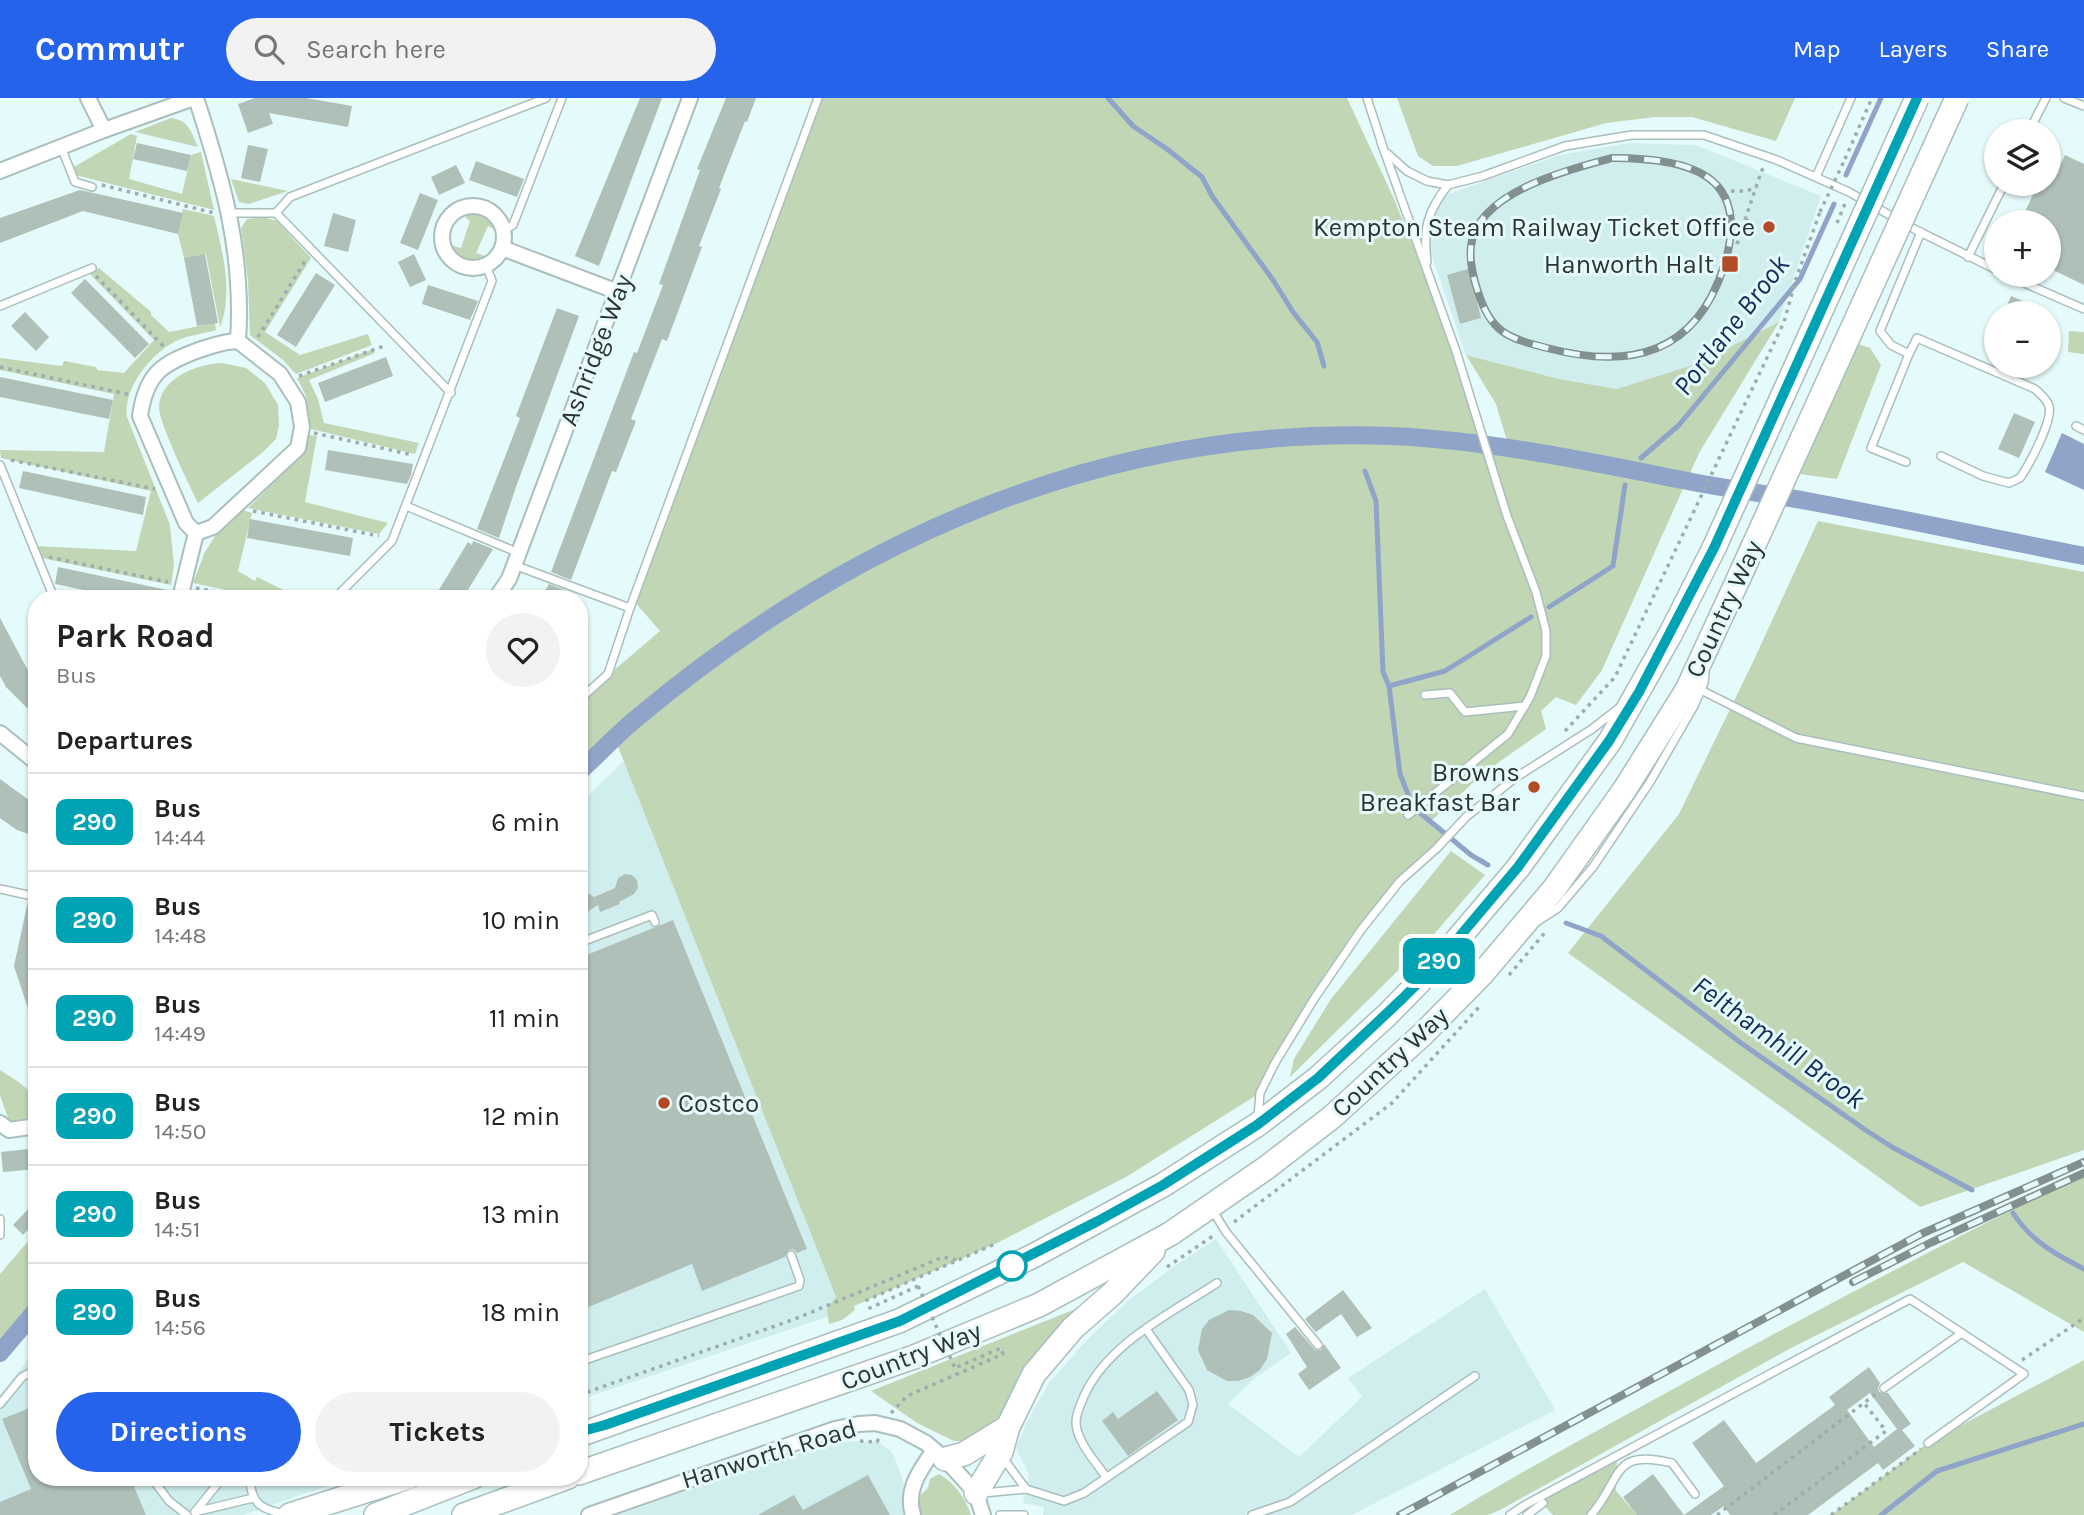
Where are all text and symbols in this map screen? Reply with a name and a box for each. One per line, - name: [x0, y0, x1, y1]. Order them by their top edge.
- search box: [226, 18, 716, 81]
- text: Commutr: [35, 30, 184, 68]
- icon: search: [250, 30, 288, 68]
- text: Search here: [306, 34, 446, 65]
- text: Map: [1793, 35, 1841, 63]
- text: Layers: [1879, 35, 1948, 63]
- text: Share: [1986, 35, 2049, 63]
- map controls: [1984, 119, 2061, 378]
- button: layers: [1984, 119, 2061, 196]
- button: +: [1984, 210, 2061, 287]
- place label: Kempton Steam Railway Ticket Office: [1313, 212, 1755, 243]
- marker: Kempton Steam Railway Ticket Office: [1761, 219, 1777, 235]
- water label: Portlane Brook: [1666, 248, 1797, 402]
- place label: Hanworth Halt: [1544, 249, 1714, 280]
- marker: Hanworth Halt: [1720, 254, 1740, 274]
- street label: Ashridge Way: [553, 270, 639, 430]
- button: −: [1984, 301, 2061, 378]
- street label: Country Way: [1679, 535, 1769, 683]
- button: heart: [486, 613, 560, 687]
- text: Park Road: [56, 617, 215, 655]
- text: Bus: [56, 662, 96, 689]
- text: Departures: [56, 725, 193, 756]
- place label: Browns Breakfast Bar: [1360, 757, 1521, 818]
- marker: Browns Breakfast Bar: [1526, 779, 1542, 795]
- text: Bus: [154, 793, 201, 824]
- text: 6 min: [491, 807, 560, 838]
- text: 290: [72, 808, 117, 836]
- text: 14:44: [154, 824, 205, 851]
- text: Bus: [154, 891, 201, 922]
- text: 10 min: [482, 905, 560, 936]
- text: 290: [72, 906, 117, 934]
- text: 14:48: [154, 922, 207, 949]
- line badge: 290: [1399, 938, 1479, 984]
- text: 290: [1417, 947, 1461, 975]
- water label: Felthamhill Brook: [1686, 968, 1872, 1116]
- text: Bus: [154, 989, 201, 1020]
- street label: Country Way: [1325, 1000, 1455, 1124]
- text: 11 min: [489, 1003, 560, 1034]
- text: 290: [72, 1004, 117, 1032]
- text: 14:49: [154, 1020, 206, 1047]
- text: Bus: [154, 1087, 201, 1118]
- place label: Costco: [678, 1088, 759, 1119]
- marker: Costco: [656, 1095, 672, 1111]
- text: 12 min: [482, 1101, 560, 1132]
- text: 290: [72, 1102, 117, 1130]
- text: 14:50: [154, 1118, 206, 1145]
- text: Bus: [154, 1185, 201, 1216]
- text: 13 min: [482, 1199, 560, 1230]
- text: 290: [72, 1200, 117, 1228]
- text: 14:51: [154, 1216, 200, 1243]
- unlabelled marker: [997, 1251, 1027, 1281]
- text: Bus: [154, 1283, 201, 1314]
- text: 18 min: [481, 1297, 560, 1328]
- text: 290: [72, 1298, 117, 1326]
- text: 14:56: [154, 1314, 206, 1341]
- street label: Country Way: [836, 1315, 986, 1397]
- button: Directions: [56, 1392, 301, 1472]
- button: Tickets: [315, 1392, 560, 1472]
- street label: Hanworth Road: [678, 1413, 860, 1495]

